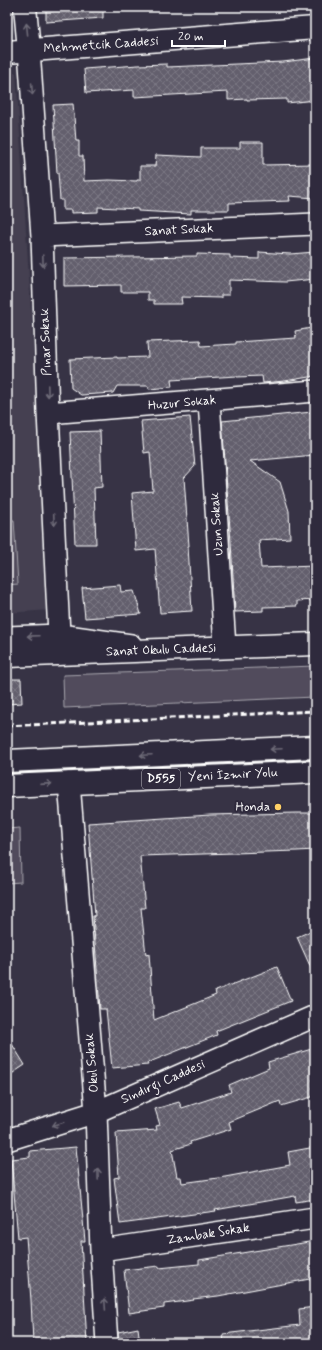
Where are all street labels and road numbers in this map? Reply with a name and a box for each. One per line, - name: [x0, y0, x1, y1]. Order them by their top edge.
- street label: Mehmetcik Caddesi: [43, 32, 159, 58]
- street label: Sanat Sokak: [144, 220, 214, 240]
- street label: Pınar Sokak: [36, 307, 56, 376]
- street label: Huzur Sokak: [147, 391, 217, 414]
- street label: Uzun Sokak: [206, 491, 228, 556]
- street label: Sanat Okulu Caddesi: [106, 640, 216, 660]
- street label: Yeni İzmir Yolu: [188, 764, 278, 786]
- road number: D555: [142, 769, 180, 789]
- street label: Okul Sokak: [81, 1032, 103, 1093]
- street label: Sındırgı Caddesi: [118, 1056, 209, 1110]
- street label: Zambak Sokak: [165, 1219, 251, 1249]

